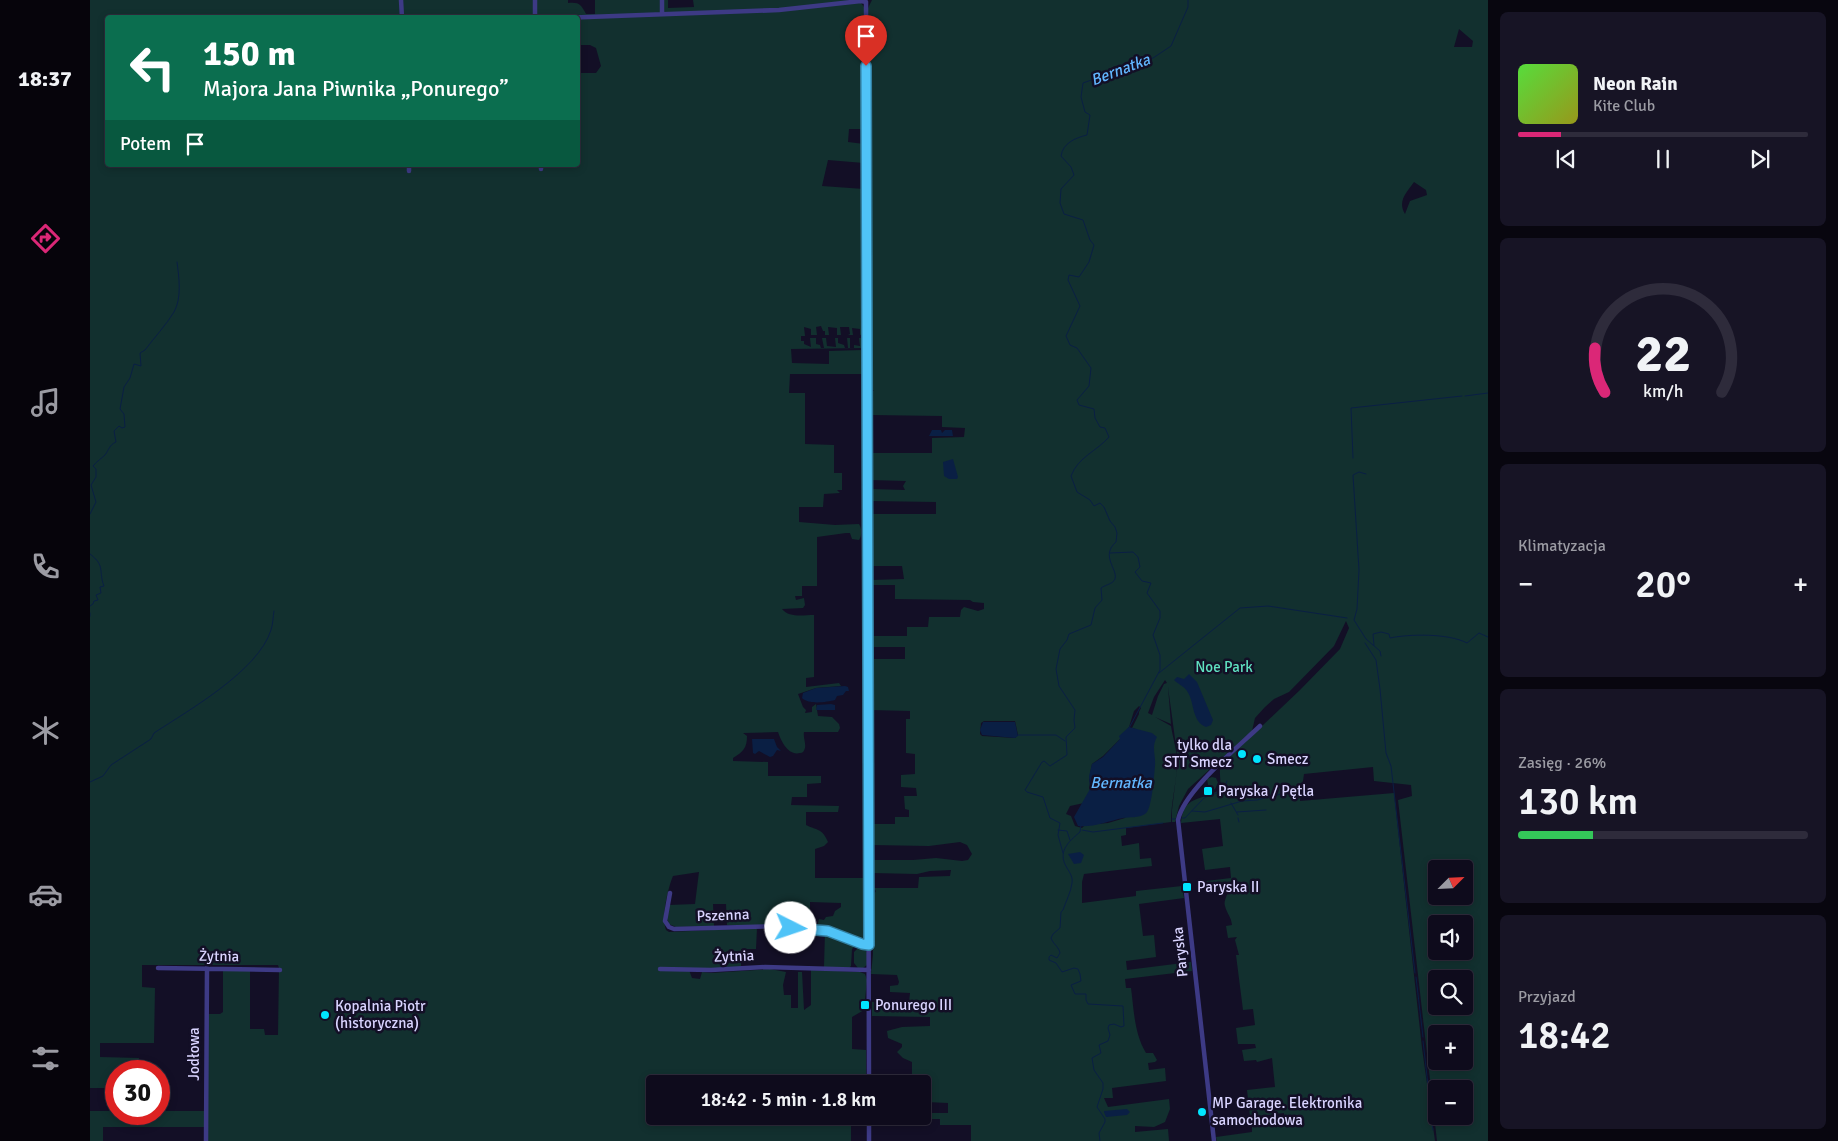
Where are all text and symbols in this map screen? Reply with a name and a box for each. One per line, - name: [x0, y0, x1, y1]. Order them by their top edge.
- pin: [845, 15, 887, 66]
- icon: arrive: [852, 22, 880, 50]
- text: 150 m: [203, 32, 296, 75]
- icon: left: [120, 35, 185, 100]
- water label: Bernatka: [1088, 49, 1154, 90]
- text: 18:37: [18, 65, 72, 92]
- text: Neon Rain: [1593, 72, 1678, 96]
- text: Majora Jana Piwnika „Ponurego”: [203, 75, 509, 102]
- text: Kite Club: [1593, 96, 1655, 116]
- icon: arrive: [181, 130, 209, 158]
- text: Potem: [120, 132, 171, 156]
- icon: previous: [1552, 145, 1580, 173]
- icon: pause: [1649, 145, 1677, 173]
- icon: next: [1746, 145, 1774, 173]
- icon: directions: [28, 221, 63, 256]
- text: 22: [1635, 322, 1691, 386]
- text: km/h: [1643, 380, 1683, 402]
- icon: music: [28, 385, 63, 420]
- text: Klimatyzacja: [1518, 536, 1606, 556]
- icon: phone: [28, 549, 63, 584]
- text: 20°: [1635, 561, 1691, 608]
- text: −: [1518, 567, 1533, 601]
- text: +: [1793, 567, 1808, 601]
- park label: Noe Park: [1195, 658, 1253, 676]
- icon: climate: [28, 713, 63, 748]
- place label: tylko dla STT Smecz: [1164, 736, 1232, 771]
- marker: tylko dla STT Smecz: [1236, 748, 1248, 760]
- place label: Smecz: [1267, 750, 1309, 768]
- marker: Smecz: [1251, 753, 1263, 765]
- text: Zasięg · 26%: [1518, 753, 1606, 773]
- water label: Bernatka: [1090, 773, 1153, 793]
- text: 130 km: [1518, 778, 1638, 825]
- place label: Paryska / Pętla: [1218, 782, 1314, 800]
- marker: Paryska / Pętla: [1202, 785, 1214, 797]
- north arrow: [1428, 860, 1472, 905]
- map controls: [1428, 860, 1473, 1125]
- icon: car: [28, 877, 63, 912]
- place label: Paryska II: [1197, 878, 1260, 896]
- marker: Paryska II: [1181, 881, 1193, 893]
- position arrow: [764, 901, 816, 953]
- street label: Pszenna: [696, 905, 750, 925]
- button: sound: [1428, 915, 1473, 960]
- street label: Paryska: [1168, 926, 1192, 978]
- street label: Żytnia: [714, 946, 754, 966]
- street label: Żytnia: [199, 947, 239, 965]
- button: search: [1428, 970, 1473, 1015]
- text: Przyjazd: [1518, 987, 1576, 1007]
- place label: Ponurego III: [875, 996, 952, 1014]
- place label: Kopalnia Piotr (historyczna): [335, 997, 426, 1032]
- marker: Ponurego III: [859, 999, 871, 1011]
- marker: Kopalnia Piotr (historyczna): [319, 1009, 331, 1021]
- text: 18:42: [1518, 1012, 1611, 1059]
- button: +: [1428, 1025, 1473, 1070]
- street label: Jodłowa: [185, 1027, 203, 1081]
- icon: filters: [28, 1041, 63, 1076]
- speed limit sign: 30: [105, 1060, 170, 1125]
- button: −: [1428, 1080, 1473, 1125]
- text: 18:42 · 5 min · 1.8 km: [701, 1088, 876, 1112]
- place label: MP Garage. Elektronika samochodowa: [1212, 1094, 1362, 1129]
- marker: MP Garage. Elektronika samochodowa: [1196, 1106, 1208, 1118]

